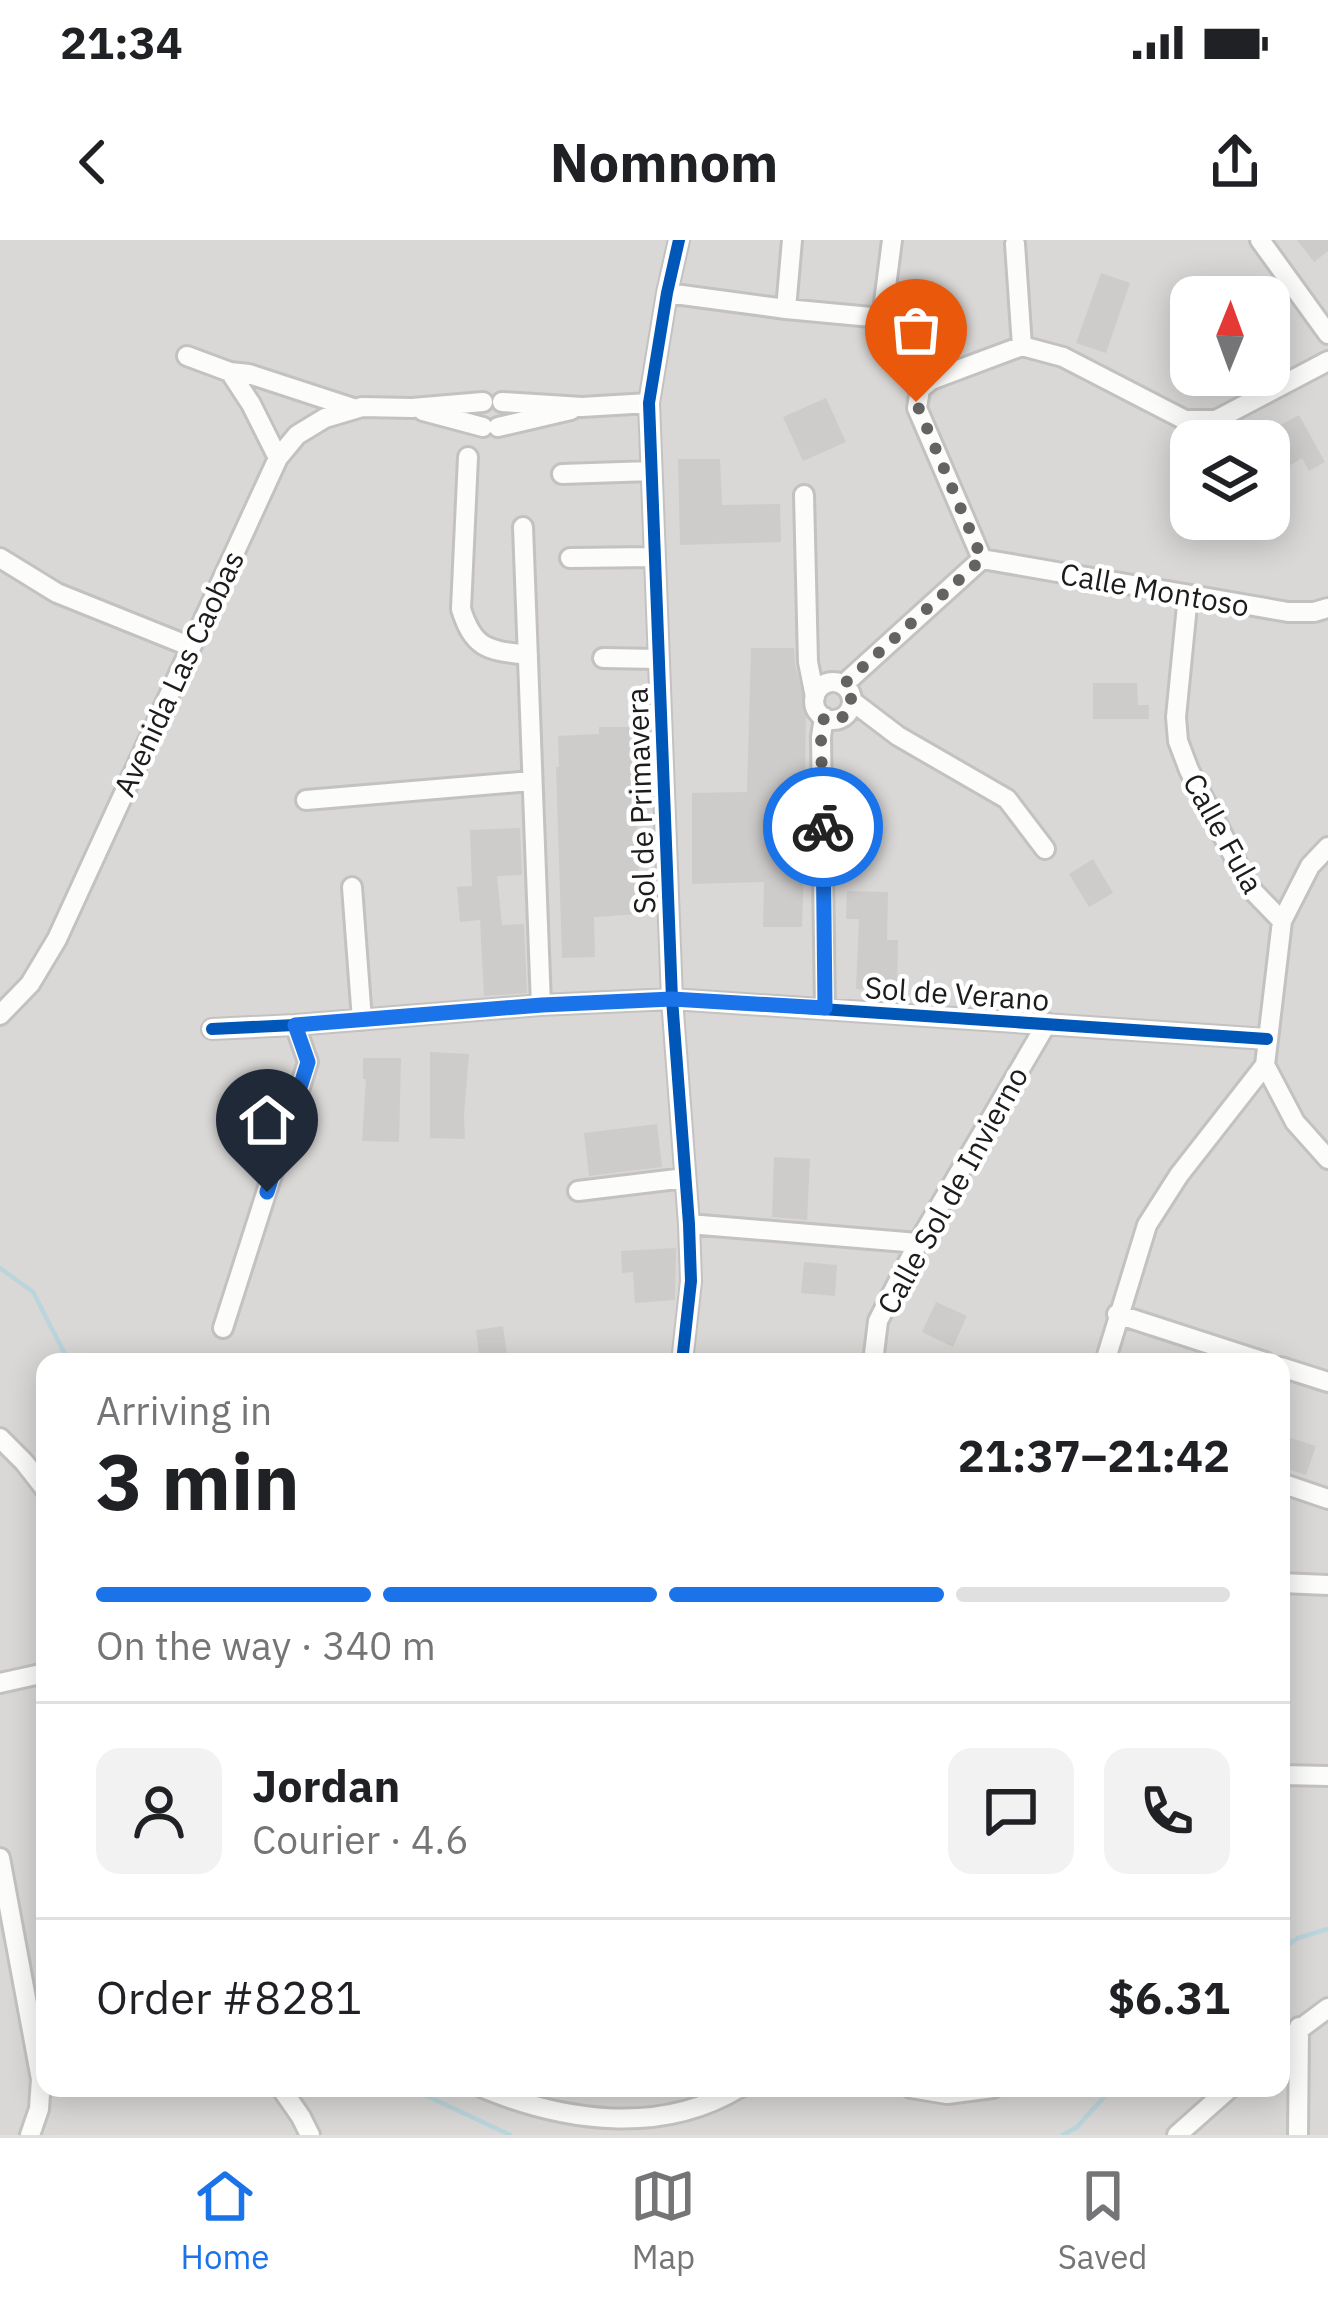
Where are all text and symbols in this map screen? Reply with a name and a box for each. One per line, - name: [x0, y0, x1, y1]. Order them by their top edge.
- text: 21:34: [60, 13, 183, 71]
- text: Nomnom: [550, 127, 778, 197]
- icon: back: [60, 129, 126, 195]
- icon: share: [1202, 129, 1268, 195]
- north arrow: [1170, 276, 1290, 396]
- map controls: [1170, 276, 1290, 540]
- pin: [865, 279, 967, 402]
- icon: bag: [883, 297, 949, 363]
- button: layers: [1170, 420, 1290, 540]
- street label: Avenida Las Caobas: [104, 544, 252, 802]
- street label: Calle Montoso: [1057, 553, 1253, 625]
- street label: Sol de Primavera: [617, 687, 663, 915]
- street label: Calle Fula: [1175, 766, 1273, 900]
- courier: [763, 767, 883, 887]
- icon: bike: [790, 794, 856, 860]
- street label: Sol de Verano: [863, 967, 1051, 1019]
- street label: Calle Sol de Invierno: [868, 1059, 1036, 1321]
- pin: [216, 1069, 318, 1192]
- icon: home: [234, 1087, 300, 1153]
- text: Arriving in: [96, 1385, 272, 1436]
- text: 21:37–21:42: [958, 1426, 1230, 1484]
- text: 3 min: [96, 1430, 300, 1531]
- text: On the way · 340 m: [96, 1620, 436, 1671]
- button: person: [96, 1748, 222, 1874]
- button: chat: [948, 1748, 1074, 1874]
- button: phone: [1104, 1748, 1230, 1874]
- text: Jordan: [252, 1756, 400, 1814]
- text: Courier · 4.6: [252, 1814, 469, 1865]
- text: Order #8281: [96, 1968, 362, 2026]
- text: $6.31: [1108, 1968, 1230, 2026]
- tab: Home: [181, 2163, 269, 2278]
- tab: Map: [630, 2163, 696, 2278]
- tab: Saved: [1058, 2163, 1147, 2278]

